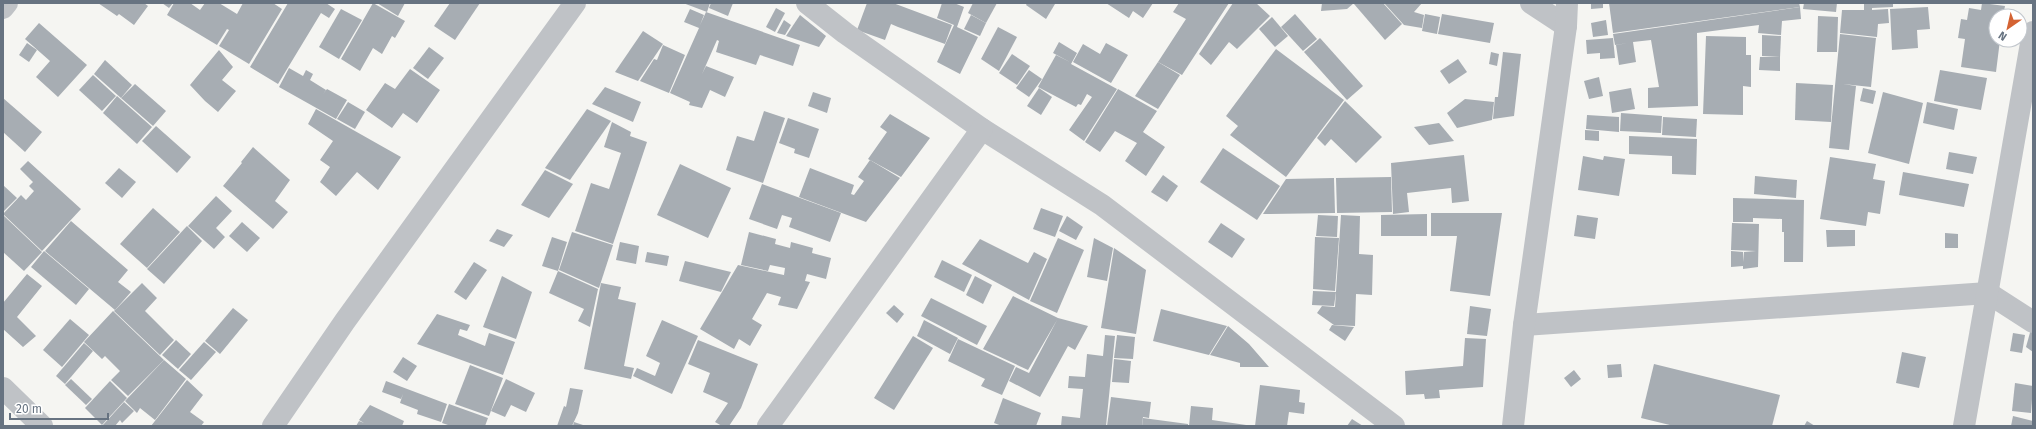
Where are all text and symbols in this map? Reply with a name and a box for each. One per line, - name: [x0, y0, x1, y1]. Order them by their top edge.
- north arrow: [1988, 8, 2028, 48]
- text: N: [1996, 28, 2009, 43]
- scale bar: [10, 395, 108, 421]
- text: 20 m: [16, 402, 42, 416]

